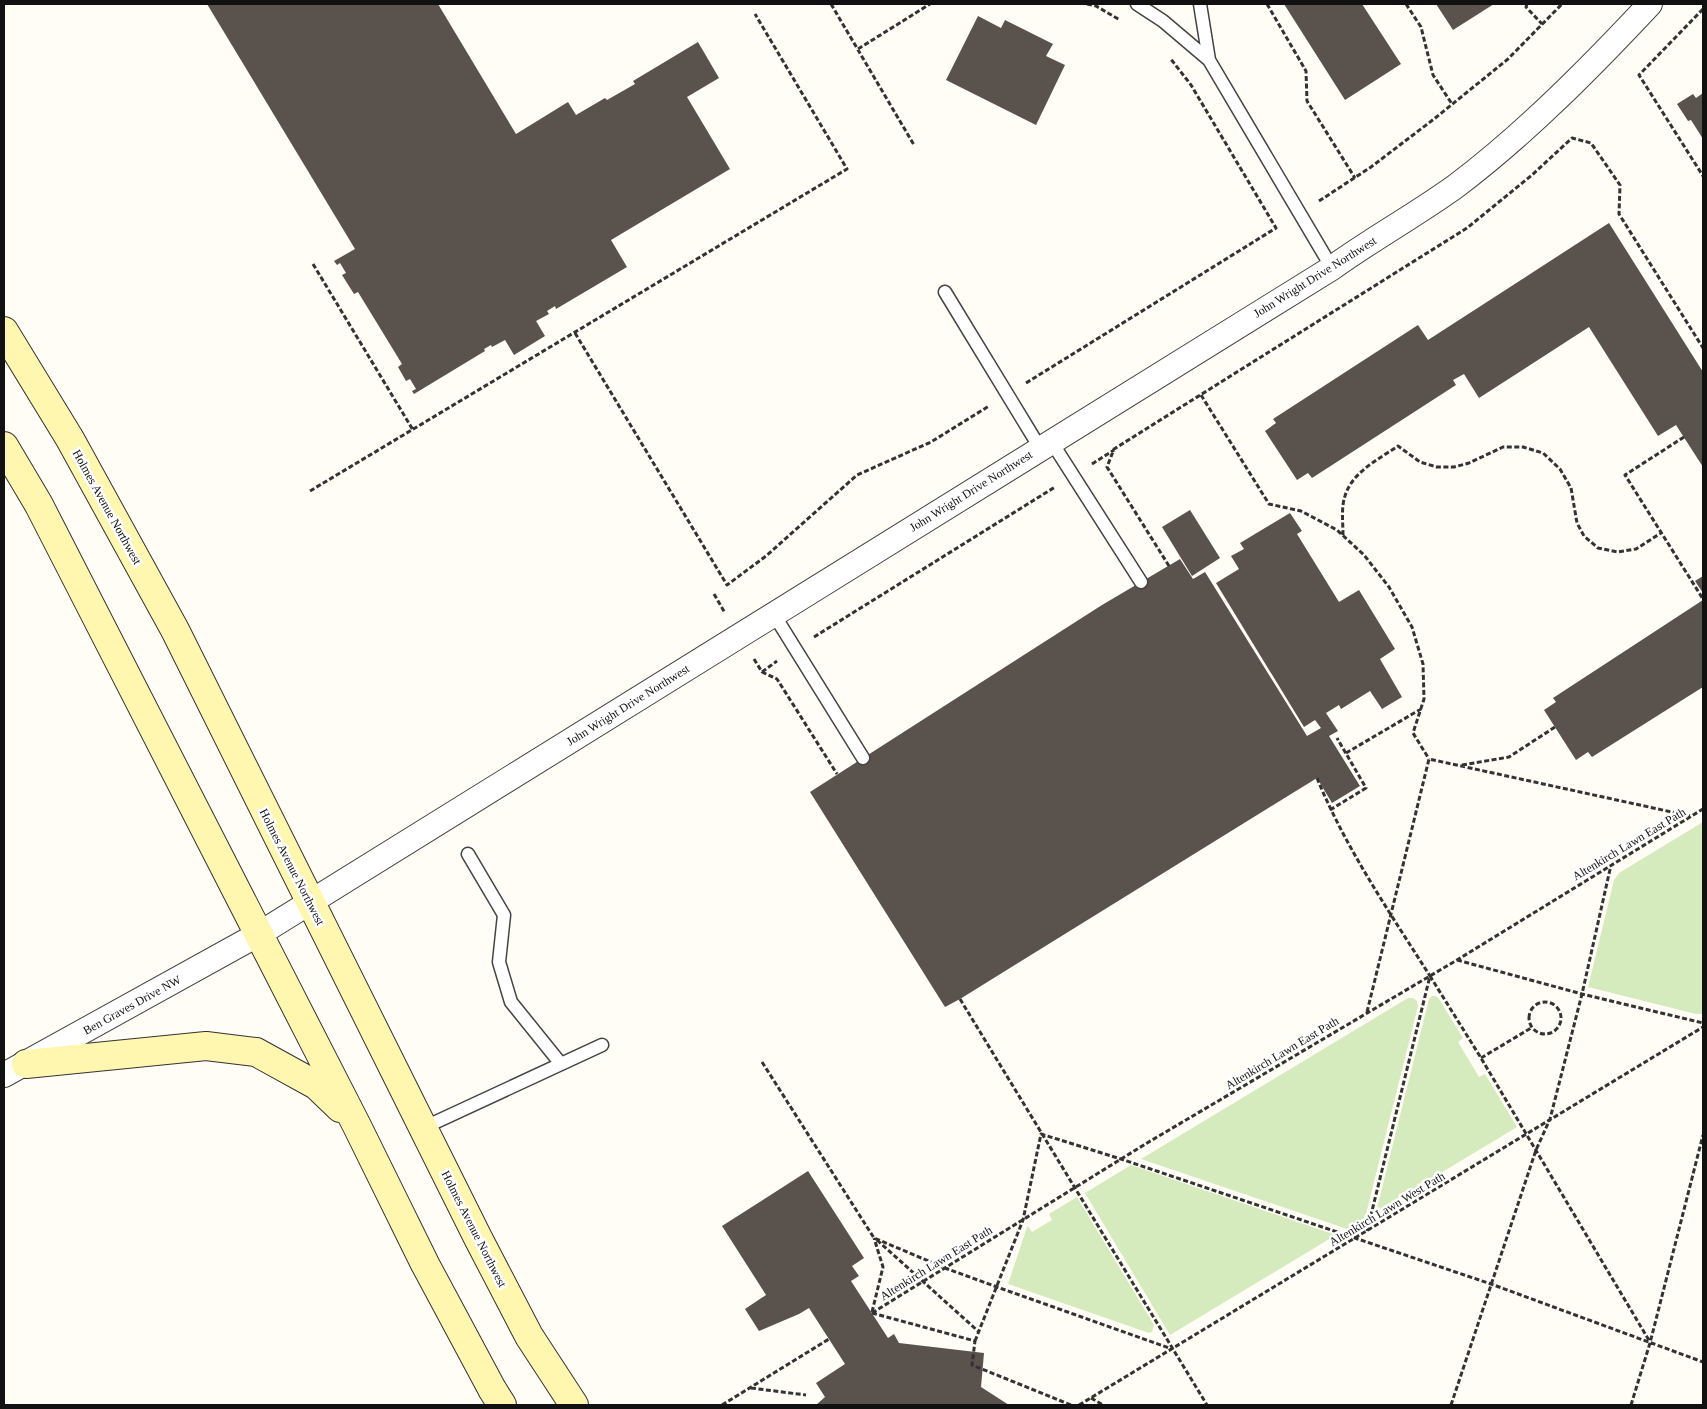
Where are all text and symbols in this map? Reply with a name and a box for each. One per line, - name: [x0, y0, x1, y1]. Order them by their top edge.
- street label: John Wright Drive Northwest: [1251, 233, 1380, 321]
- street label: Holmes Avenue Northwest: [70, 447, 145, 567]
- street label: John Wright Drive Northwest: [907, 447, 1036, 535]
- street label: John Wright Drive Northwest: [564, 661, 693, 749]
- street label: Altenkirch Lawn East Path: [1570, 805, 1688, 883]
- street label: Holmes Avenue Northwest: [256, 806, 328, 928]
- street label: Ben Graves Drive NW: [81, 972, 184, 1038]
- street label: Altenkirch Lawn East Path: [1223, 1014, 1341, 1092]
- street label: Holmes Avenue Northwest: [438, 1168, 510, 1290]
- street label: Altenkirch Lawn West Path: [1327, 1169, 1447, 1249]
- street label: Altenkirch Lawn East Path: [877, 1223, 995, 1303]

